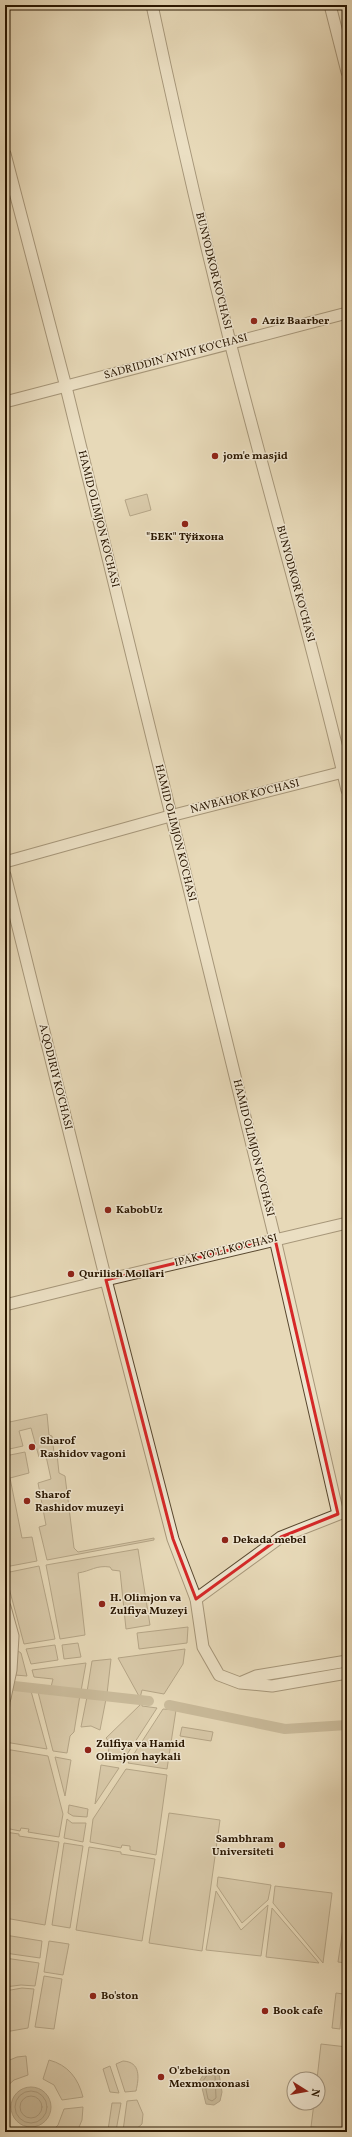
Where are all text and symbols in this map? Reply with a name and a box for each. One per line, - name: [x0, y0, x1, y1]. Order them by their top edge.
- street label: BUNYODKOR KO'CHASI: [191, 211, 235, 331]
- place label: Aziz Baarber: [262, 314, 330, 329]
- marker: Aziz Baarber: [249, 316, 259, 326]
- street label: SADRIDDIN AYNIY KO'CHASI: [102, 331, 250, 383]
- street label: HAMID OLIMJON KO'CHASI: [74, 449, 122, 589]
- place label: jom'e masjid: [223, 449, 288, 464]
- marker: jom'e masjid: [210, 451, 220, 461]
- marker: "БЕК" Тўйхона: [180, 519, 190, 529]
- street label: BUNYODKOR KO'CHASI: [272, 524, 318, 644]
- place label: "БЕК" Тўйхона: [146, 530, 224, 545]
- street label: HAMID OLIMJON KO'CHASI: [151, 763, 199, 903]
- street label: NAVBAHOR KO'CHASI: [189, 776, 301, 818]
- street label: A.QODIRIY KO'CHASI: [35, 1022, 75, 1132]
- street label: HAMID OLIMJON KO'CHASI: [229, 1078, 277, 1218]
- place label: KabobUz: [116, 1203, 163, 1218]
- marker: KabobUz: [103, 1205, 113, 1215]
- street label: IPAK YO'LI KO'CHASI: [173, 1231, 279, 1271]
- place label: Qurilish Mollari: [79, 1267, 164, 1282]
- marker: Qurilish Mollari: [66, 1269, 76, 1279]
- place label: Sharof Rashidov vagoni: [40, 1434, 126, 1462]
- marker: Sharof Rashidov vagoni: [27, 1442, 37, 1452]
- place label: Sharof Rashidov muzeyi: [35, 1488, 124, 1516]
- marker: Sharof Rashidov muzeyi: [22, 1496, 32, 1506]
- place label: Dekada mebel: [233, 1533, 307, 1548]
- marker: Dekada mebel: [220, 1535, 230, 1545]
- place label: H. Olimjon va Zulfiya Muzeyi: [110, 1591, 188, 1619]
- marker: H. Olimjon va Zulfiya Muzeyi: [97, 1599, 107, 1609]
- place label: Zulfiya va Hamid Olimjon haykali: [96, 1737, 185, 1765]
- marker: Zulfiya va Hamid Olimjon haykali: [83, 1745, 93, 1755]
- place label: Sambhram Universiteti: [212, 1832, 274, 1860]
- marker: Sambhram Universiteti: [277, 1840, 287, 1850]
- place label: Bo'ston: [101, 1989, 139, 2004]
- marker: Bo'ston: [88, 1991, 98, 2001]
- place label: Book cafe: [273, 2004, 323, 2019]
- marker: Book cafe: [260, 2006, 270, 2016]
- place label: O'zbekiston Mexmonxonasi: [169, 2064, 250, 2092]
- north arrow: [286, 2071, 326, 2111]
- marker: O'zbekiston Mexmonxonasi: [156, 2072, 166, 2082]
- text: N: [306, 2087, 322, 2098]

